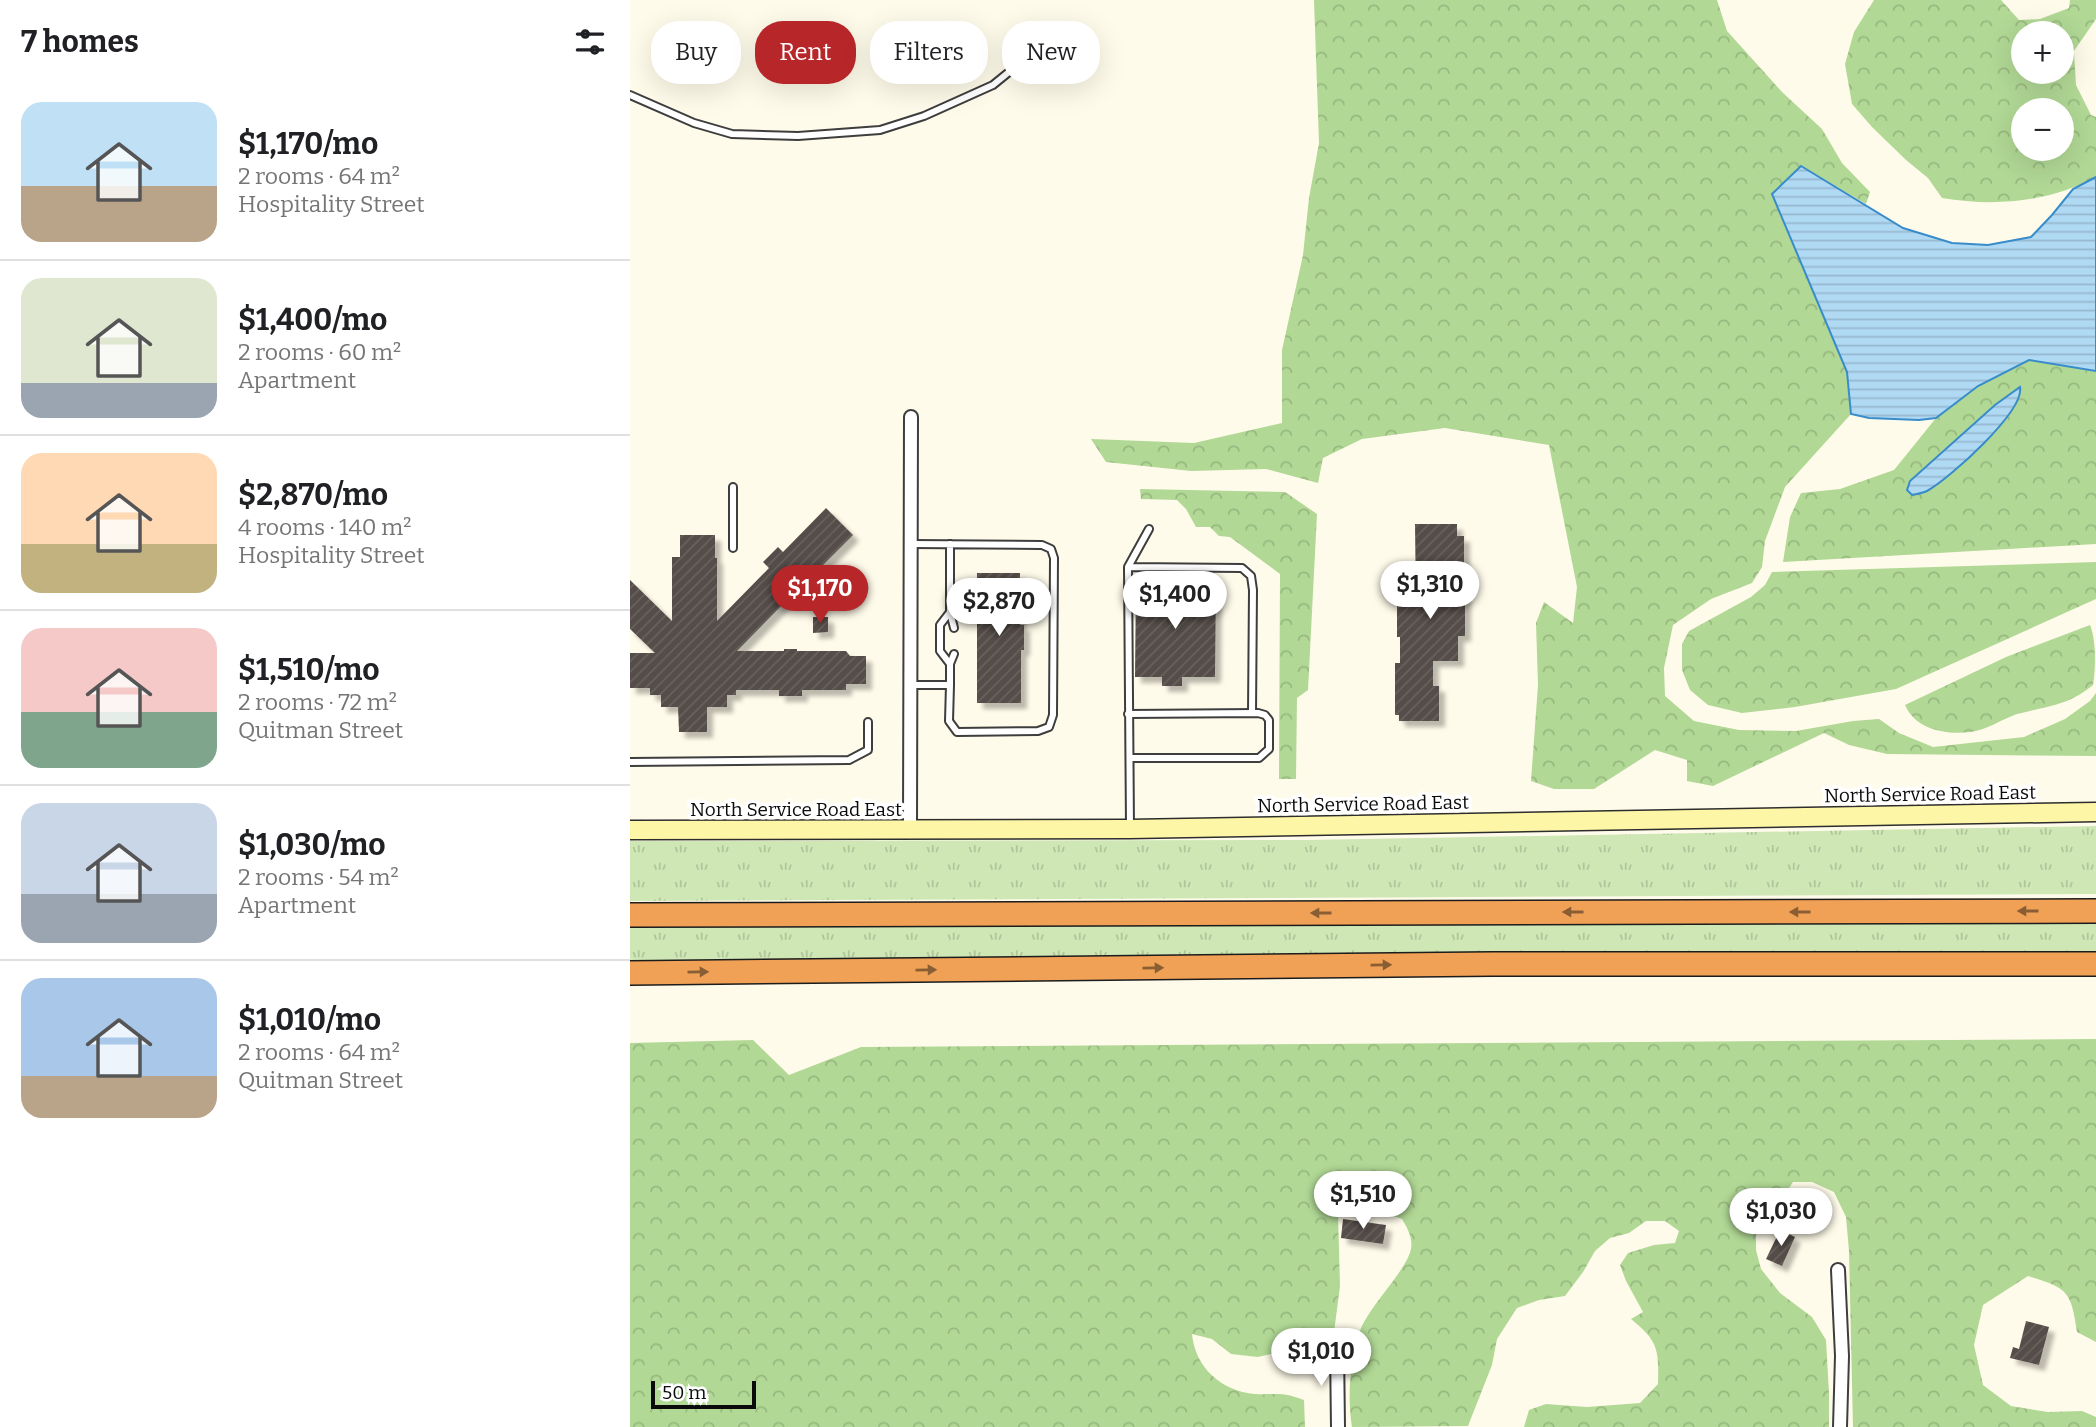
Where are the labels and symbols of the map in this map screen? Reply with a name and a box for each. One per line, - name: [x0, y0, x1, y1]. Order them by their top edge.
- pin: $1,310: [1373, 562, 1487, 621]
- pin: $1,170: [763, 566, 877, 625]
- pin: $1,400: [1118, 572, 1232, 631]
- pin: $2,870: [942, 578, 1056, 638]
- street label: North Service Road East: [1824, 781, 2036, 807]
- street label: North Service Road East: [1257, 791, 1469, 817]
- street label: North Service Road East: [690, 798, 902, 821]
- one-way arrow: [2017, 905, 2039, 917]
- one-way arrow: [1789, 906, 1811, 918]
- one-way arrow: [1310, 907, 1332, 919]
- one-way arrow: [1562, 907, 1584, 918]
- one-way arrow: [1370, 960, 1392, 971]
- one-way arrow: [1142, 962, 1164, 974]
- one-way arrow: [915, 964, 937, 976]
- one-way arrow: [687, 966, 709, 978]
- pin: $1,510: [1306, 1172, 1420, 1231]
- pin: $1,030: [1724, 1188, 1838, 1248]
- pin: $1,010: [1264, 1328, 1378, 1388]
- scale bar: [651, 1378, 756, 1410]

